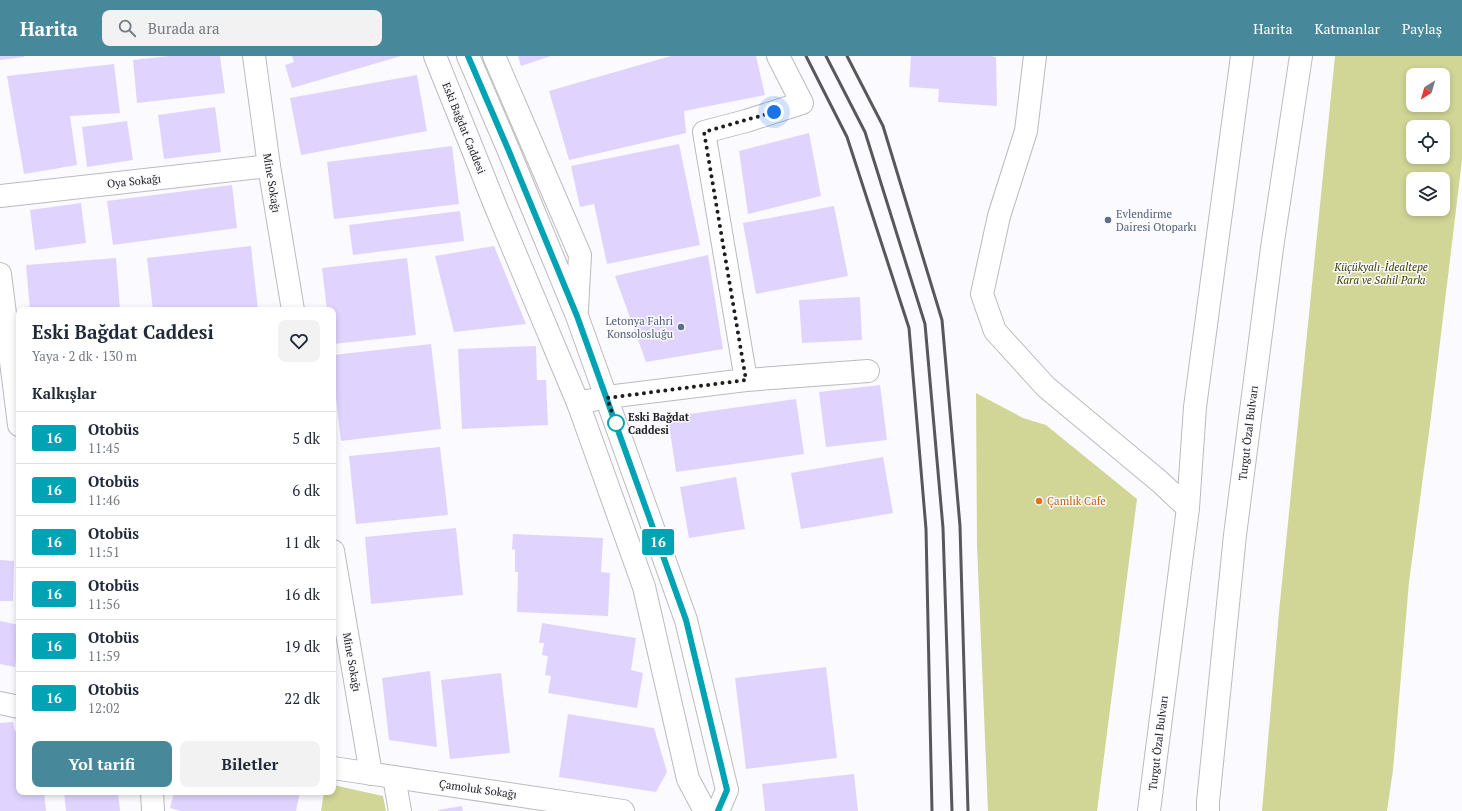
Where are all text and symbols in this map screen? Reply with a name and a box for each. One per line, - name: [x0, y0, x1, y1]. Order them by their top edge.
- search box: [102, 10, 382, 46]
- text: Harita: [20, 16, 78, 41]
- icon: search: [116, 17, 138, 39]
- text: Burada ara: [148, 18, 220, 38]
- text: Harita: [1253, 19, 1292, 38]
- text: Katmanlar: [1314, 19, 1380, 38]
- text: Paylaş: [1402, 19, 1442, 38]
- north arrow: [1406, 68, 1450, 112]
- map controls: [1406, 68, 1450, 216]
- street label: Eski Bağdat Caddesi: [439, 80, 489, 176]
- your location: [764, 102, 784, 122]
- button: locate: [1406, 120, 1450, 164]
- street label: Mine Sokağı: [260, 152, 284, 214]
- street label: Oya Sokağı: [106, 171, 162, 191]
- button: layers: [1406, 172, 1450, 216]
- place label: Evlendirme Dairesi Otoparkı: [1116, 207, 1196, 234]
- marker: Evlendirme Dairesi Otoparkı: [1103, 215, 1113, 225]
- park label: Küçükyalı-İdealtepe Kara ve Sahil Parkı: [1333, 260, 1428, 287]
- place label: Letonya Fahri Konsolosluğu: [605, 314, 674, 341]
- text: Eski Bağdat Caddesi: [32, 319, 214, 344]
- button: heart: [278, 320, 320, 362]
- marker: Letonya Fahri Konsolosluğu: [676, 322, 686, 332]
- text: Yaya · 2 dk · 130 m: [32, 347, 137, 365]
- text: Kalkışlar: [32, 383, 96, 403]
- street label: Turgut Özal Bulvarı: [1235, 385, 1261, 481]
- place label: Eski Bağdat Caddesi: [628, 410, 690, 437]
- marker: Eski Bağdat Caddesi: [607, 414, 625, 432]
- text: Otobüs: [88, 419, 139, 439]
- text: 16: [46, 428, 62, 447]
- text: 5 dk: [292, 428, 320, 448]
- text: 11:45: [88, 439, 120, 457]
- text: Otobüs: [88, 471, 139, 491]
- text: 16: [46, 480, 62, 499]
- text: 6 dk: [292, 480, 320, 500]
- text: 11:46: [88, 491, 120, 509]
- place label: Çamlık Cafe: [1047, 494, 1106, 508]
- marker: Çamlık Cafe: [1034, 496, 1044, 506]
- text: Otobüs: [88, 523, 139, 543]
- line badge: 16: [640, 529, 676, 555]
- text: 16: [46, 532, 62, 551]
- text: 11 dk: [284, 532, 320, 552]
- text: 16: [650, 532, 666, 551]
- text: 11:51: [88, 543, 120, 561]
- text: Otobüs: [88, 575, 139, 595]
- text: 16: [46, 584, 62, 603]
- text: 16 dk: [284, 584, 320, 604]
- text: 11:56: [88, 595, 120, 613]
- text: Otobüs: [88, 627, 139, 647]
- street label: Mine Sokağı: [340, 631, 364, 693]
- text: 16: [46, 636, 62, 655]
- text: 19 dk: [284, 636, 320, 656]
- text: 11:59: [88, 647, 120, 665]
- text: Otobüs: [88, 679, 139, 699]
- text: 16: [46, 688, 62, 707]
- text: 22 dk: [284, 688, 320, 708]
- street label: Turgut Özal Bulvarı: [1145, 695, 1171, 791]
- text: 12:02: [88, 699, 120, 717]
- button: Yol tarifi: [32, 741, 172, 787]
- button: Biletler: [180, 741, 320, 787]
- street label: Çamoluk Sokağı: [438, 777, 518, 801]

